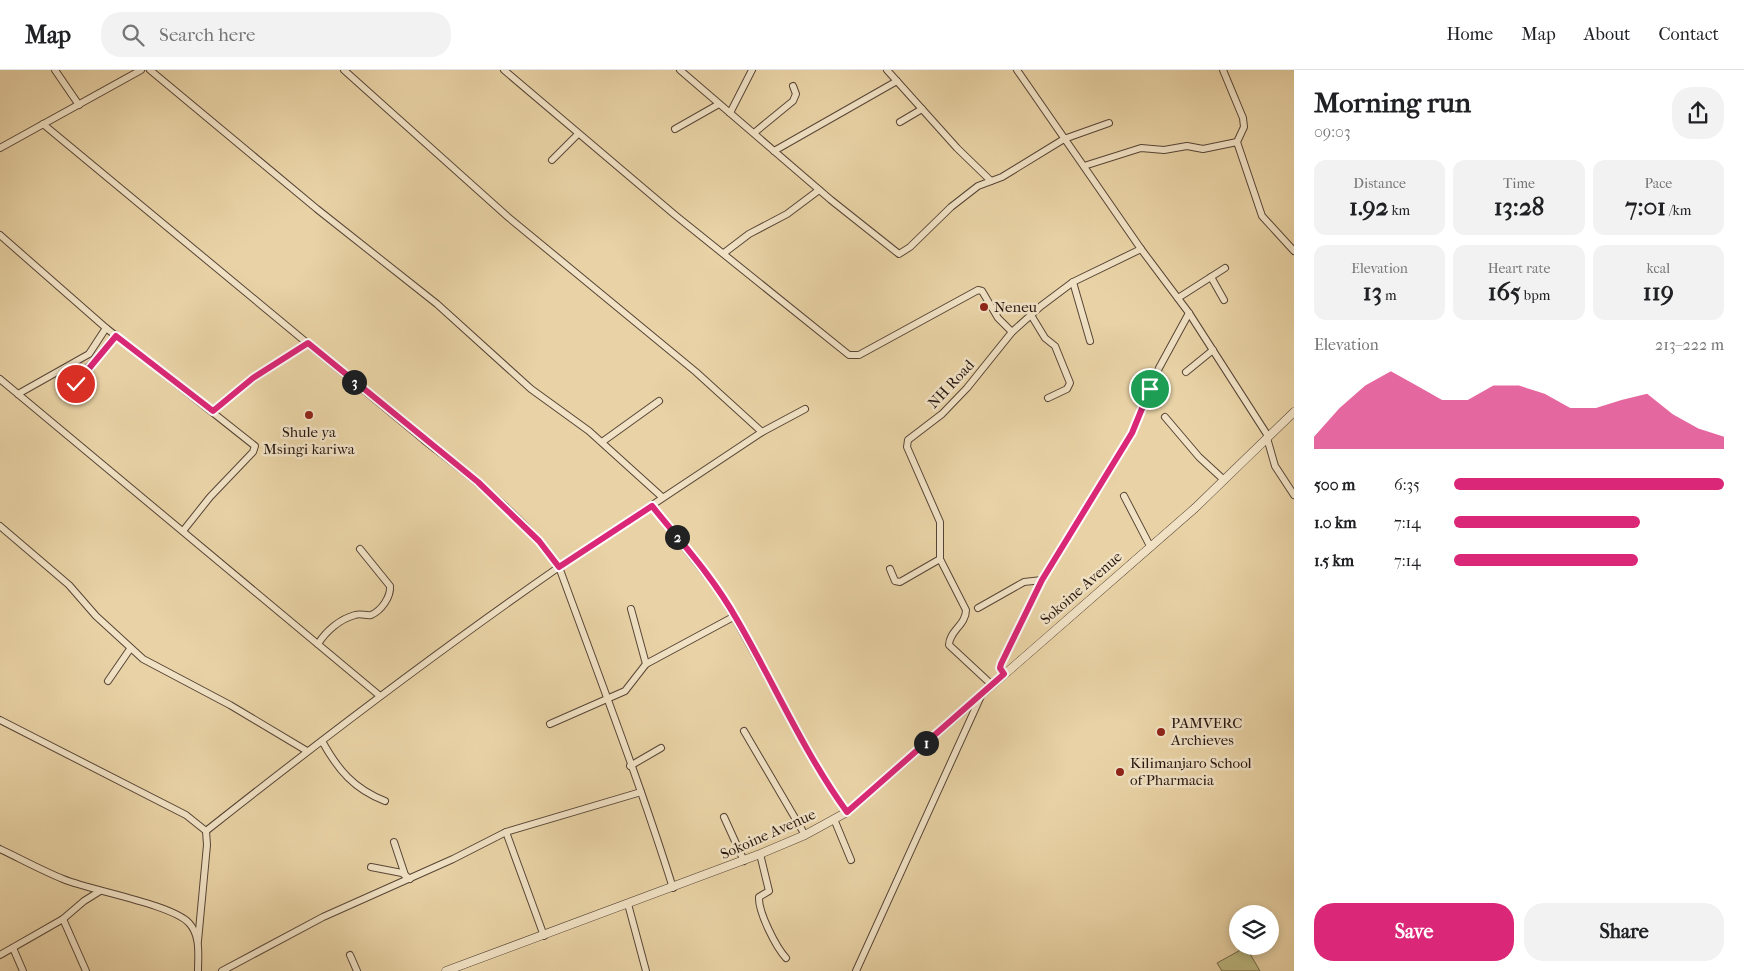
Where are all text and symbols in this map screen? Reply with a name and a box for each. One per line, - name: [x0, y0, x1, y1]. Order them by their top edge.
- search box: [101, 12, 451, 57]
- text: Map: [25, 21, 71, 49]
- icon: search: [119, 21, 147, 49]
- text: Search here: [159, 24, 255, 46]
- text: Home: [1446, 24, 1493, 45]
- text: Map: [1521, 24, 1556, 45]
- text: About: [1584, 24, 1630, 45]
- text: Contact: [1658, 24, 1719, 45]
- text: Morning run: [1314, 86, 1471, 119]
- button: share: [1672, 87, 1724, 139]
- text: 09:03: [1314, 122, 1350, 141]
- text: Distance: [1353, 175, 1406, 192]
- text: Time: [1503, 175, 1535, 192]
- text: Pace: [1644, 175, 1672, 192]
- text: 1.92: [1349, 192, 1388, 221]
- text: 13:28: [1494, 192, 1544, 221]
- text: 7:01: [1625, 192, 1666, 221]
- text: km: [1388, 202, 1410, 219]
- text: /km: [1666, 202, 1691, 219]
- text: Elevation: [1351, 260, 1408, 277]
- text: Heart rate: [1488, 260, 1550, 277]
- text: kcal: [1647, 260, 1670, 277]
- text: 13: [1363, 277, 1382, 306]
- text: 165: [1488, 277, 1521, 306]
- text: 119: [1643, 277, 1674, 306]
- text: m: [1382, 287, 1397, 304]
- text: bpm: [1521, 287, 1550, 304]
- place label: Neneu: [994, 298, 1038, 316]
- marker: Neneu: [978, 301, 990, 313]
- text: Elevation: [1314, 335, 1379, 354]
- text: 213–222 m: [1655, 335, 1724, 354]
- street label: NH Road: [924, 355, 979, 412]
- pin: [55, 363, 97, 405]
- pin: [1129, 368, 1171, 410]
- icon: check: [62, 370, 90, 398]
- pin: 3: [342, 370, 366, 394]
- text: 3: [352, 374, 357, 391]
- icon: arrive: [1136, 375, 1164, 403]
- marker: Shule ya Msingi kariwa: [303, 409, 315, 421]
- place label: Shule ya Msingi kariwa: [263, 423, 356, 458]
- text: 500 m: [1314, 475, 1355, 494]
- text: 6:35: [1394, 475, 1420, 494]
- text: 1.0 km: [1314, 513, 1357, 532]
- text: 7:14: [1394, 513, 1421, 532]
- pin: 2: [664, 524, 690, 550]
- text: 2: [674, 529, 681, 546]
- street label: Sokoine Avenue: [1036, 547, 1126, 628]
- text: 1.5 km: [1314, 551, 1354, 570]
- text: 7:14: [1394, 551, 1421, 570]
- place label: PAMVERC Archieves: [1170, 714, 1242, 749]
- marker: PAMVERC Archieves: [1155, 726, 1167, 738]
- pin: 1: [914, 730, 938, 756]
- text: 1: [924, 735, 929, 752]
- place label: Kilimanjaro School of Pharmacia: [1130, 754, 1252, 789]
- marker: Kilimanjaro School of Pharmacia: [1114, 766, 1126, 778]
- street label: Sokoine Avenue: [718, 805, 819, 863]
- button: Save: [1314, 903, 1514, 961]
- button: Share: [1524, 903, 1724, 961]
- map controls: [1229, 905, 1279, 955]
- button: layers: [1229, 905, 1279, 955]

